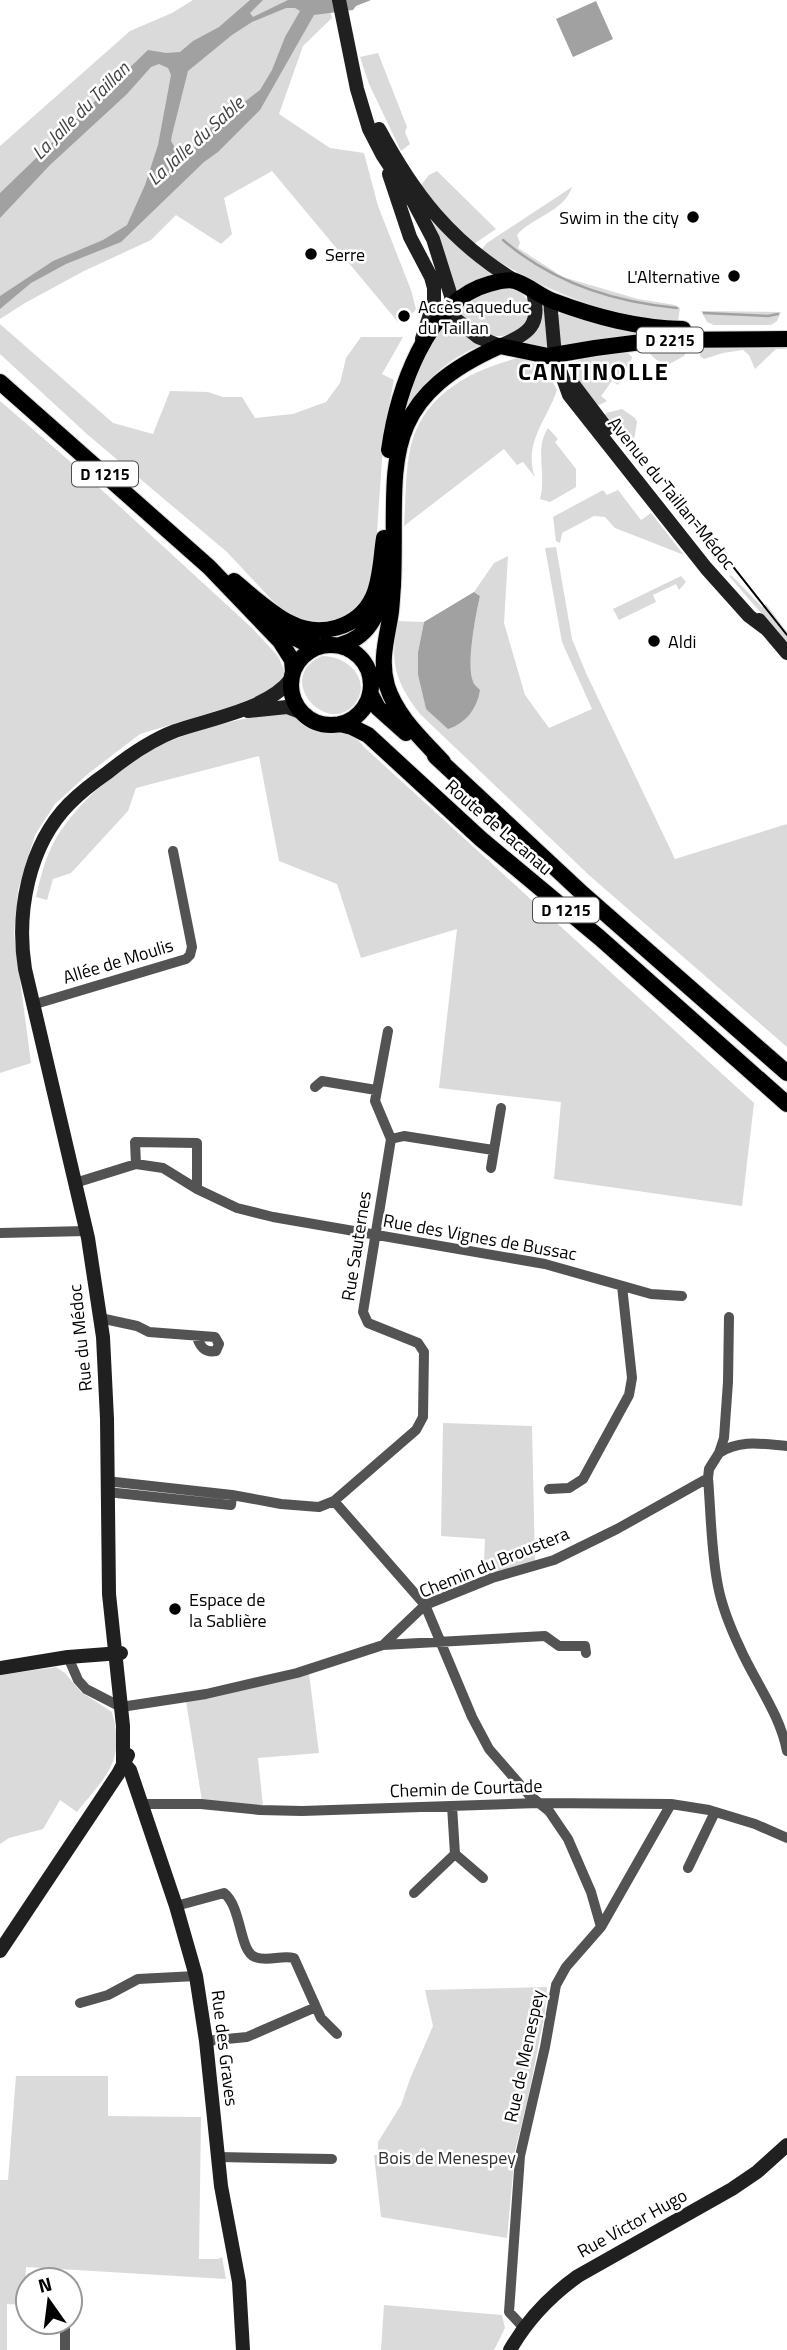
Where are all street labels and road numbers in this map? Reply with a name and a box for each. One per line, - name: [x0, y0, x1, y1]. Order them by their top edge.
- road number: D 2215: [637, 328, 703, 352]
- street label: Avenue du Taillan-Médoc: [602, 411, 742, 575]
- road number: D 1215: [72, 461, 138, 486]
- street label: Route de Lacanau: [439, 773, 559, 881]
- road number: D 1215: [533, 898, 599, 922]
- street label: Allée de Moulis: [59, 931, 177, 991]
- street label: Rue Sauternes: [334, 1189, 378, 1303]
- street label: Rue des Vignes de Bussac: [381, 1207, 579, 1267]
- street label: Rue du Médoc: [61, 1283, 99, 1393]
- street label: Chemin du Broustera: [415, 1520, 573, 1604]
- street label: Chemin de Courtade: [389, 1772, 543, 1804]
- street label: Rue de Menespey: [497, 1987, 551, 2125]
- street label: Rue des Graves: [204, 1988, 246, 2108]
- street label: Rue Victor Hugo: [572, 2182, 692, 2264]

